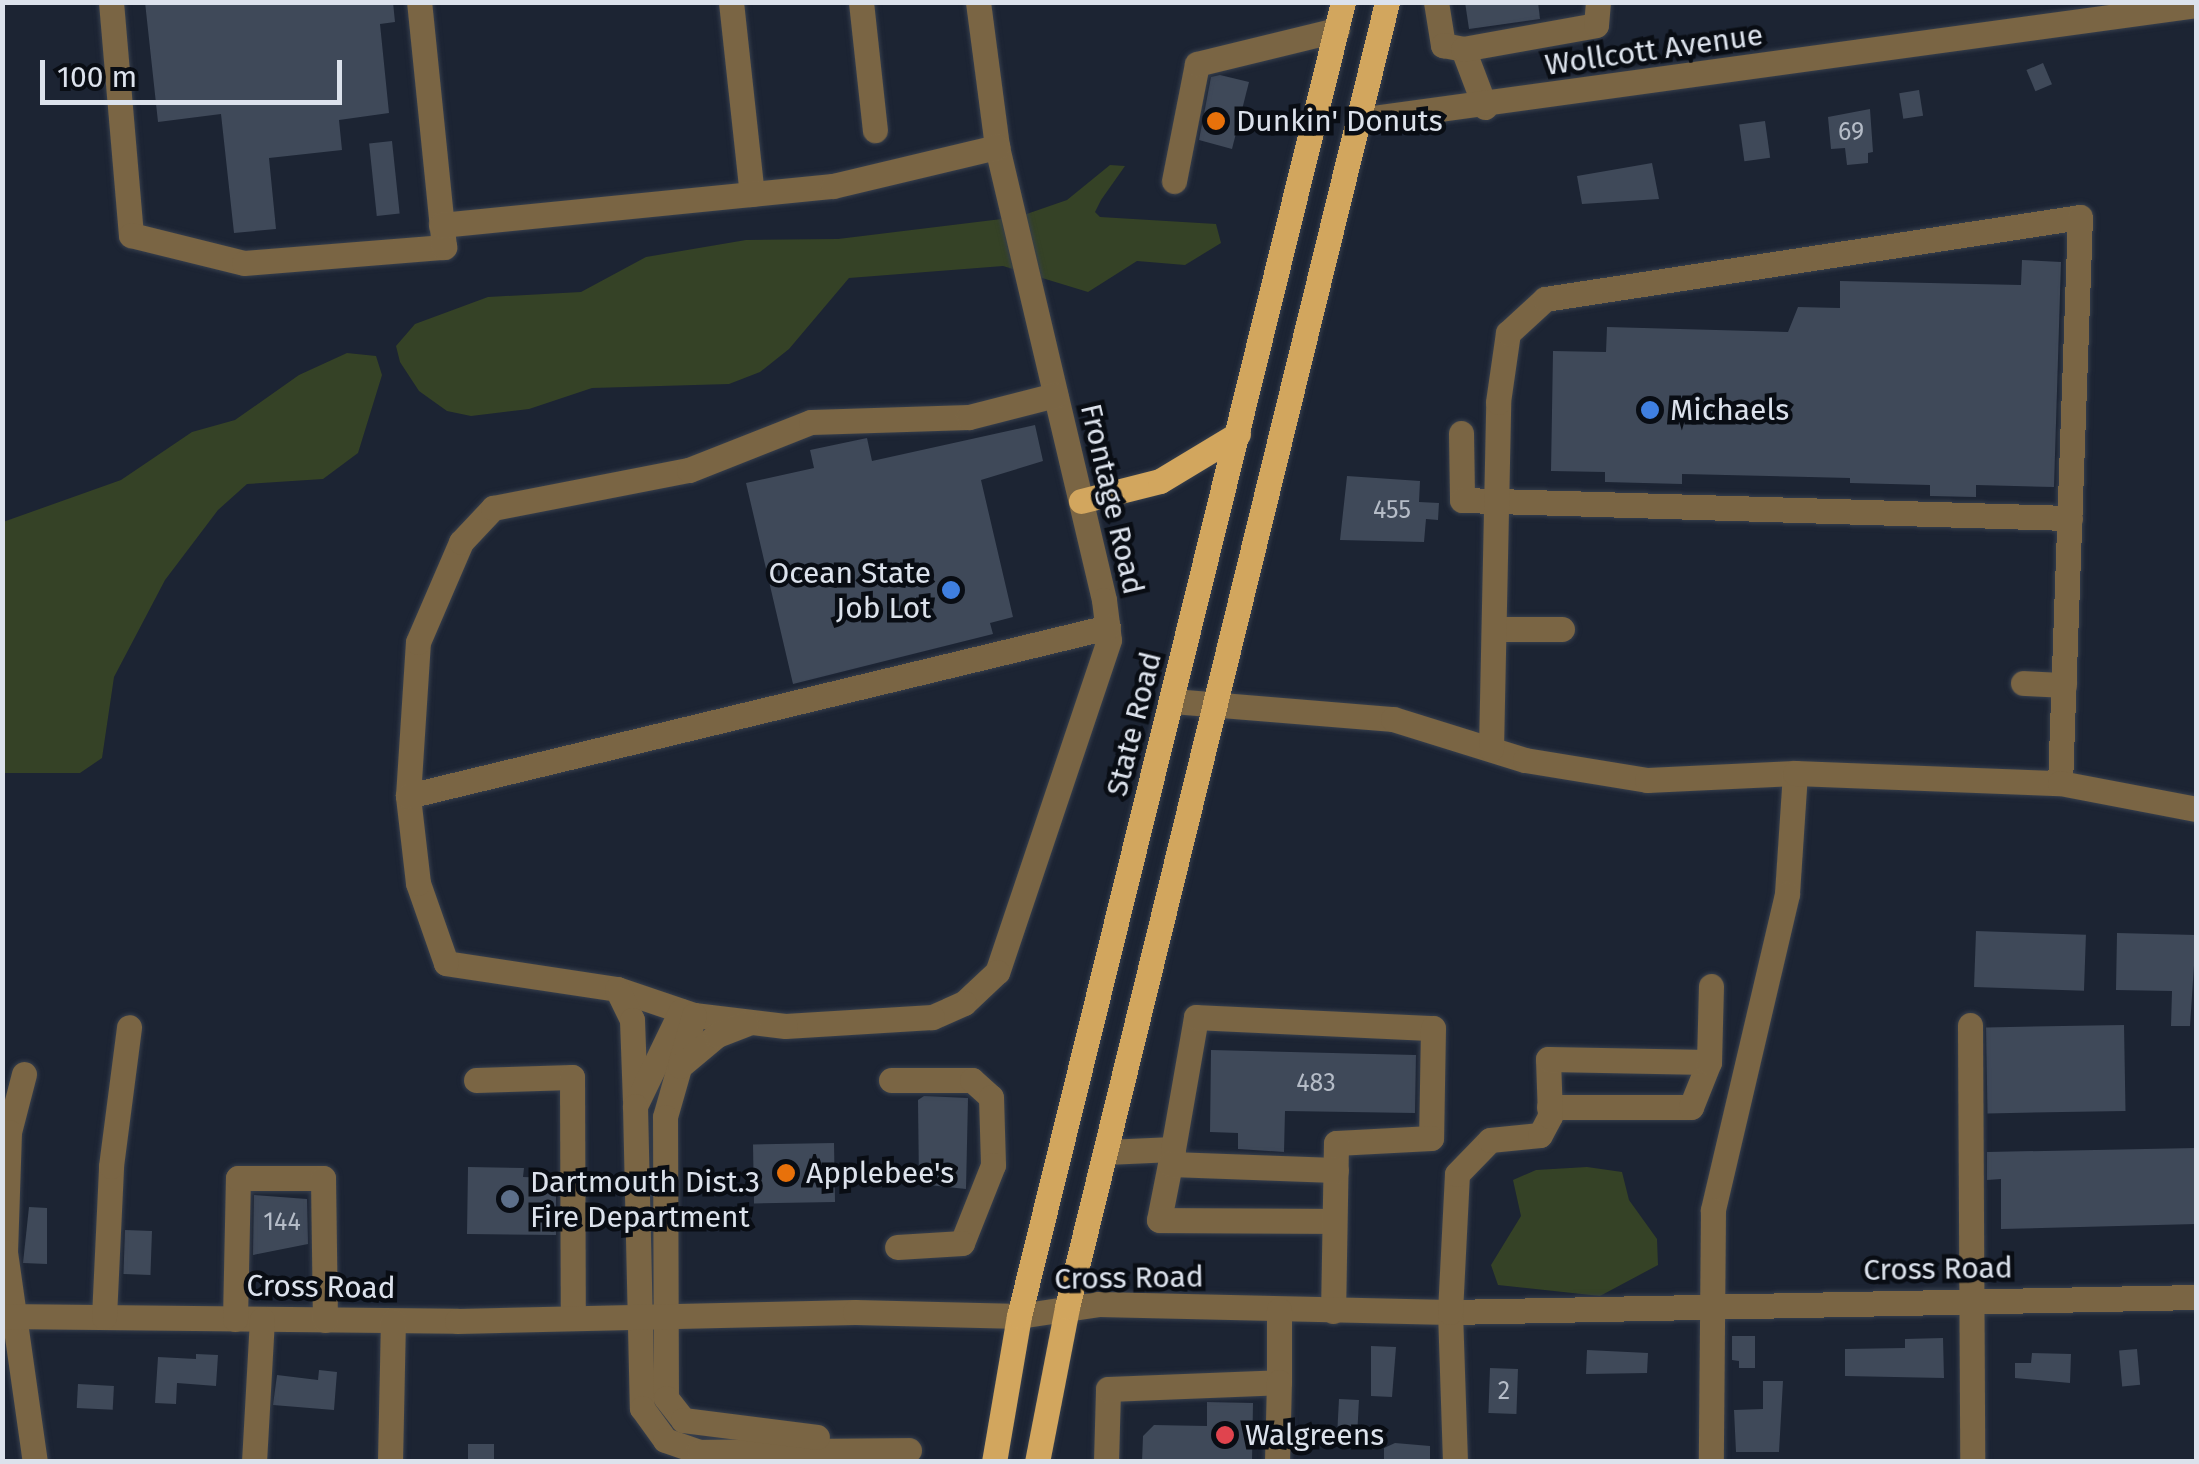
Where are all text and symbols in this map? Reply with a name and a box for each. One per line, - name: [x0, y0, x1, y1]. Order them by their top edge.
- street label: Wollcott Avenue: [1543, 17, 1765, 83]
- scale bar: [45, 40, 348, 102]
- text: 100 m: [57, 59, 137, 95]
- place label: Dunkin' Donuts: [1236, 103, 1443, 139]
- marker: Dunkin' Donuts: [1205, 110, 1227, 132]
- house number: 69: [1838, 117, 1864, 147]
- place label: Michaels: [1670, 392, 1789, 428]
- marker: Michaels: [1639, 399, 1661, 421]
- street label: Frontage Road: [1073, 400, 1151, 598]
- house number: 455: [1373, 495, 1411, 525]
- place label: Ocean State Job Lot: [769, 555, 931, 626]
- marker: Ocean State Job Lot: [940, 579, 962, 601]
- street label: State Road: [1099, 648, 1169, 800]
- house number: 483: [1296, 1068, 1336, 1098]
- place label: Applebee's: [806, 1155, 954, 1191]
- marker: Applebee's: [775, 1162, 797, 1184]
- place label: Dartmouth Dist.3 Fire Department: [530, 1164, 760, 1234]
- marker: Dartmouth Dist.3 Fire Department: [499, 1188, 521, 1210]
- house number: 144: [263, 1207, 301, 1237]
- street label: Cross Road: [1863, 1250, 2013, 1288]
- street label: Cross Road: [1054, 1259, 1204, 1297]
- street label: Cross Road: [246, 1268, 396, 1306]
- house number: 2: [1498, 1376, 1510, 1406]
- place label: Walgreens: [1245, 1417, 1384, 1453]
- marker: Walgreens: [1214, 1424, 1236, 1446]

